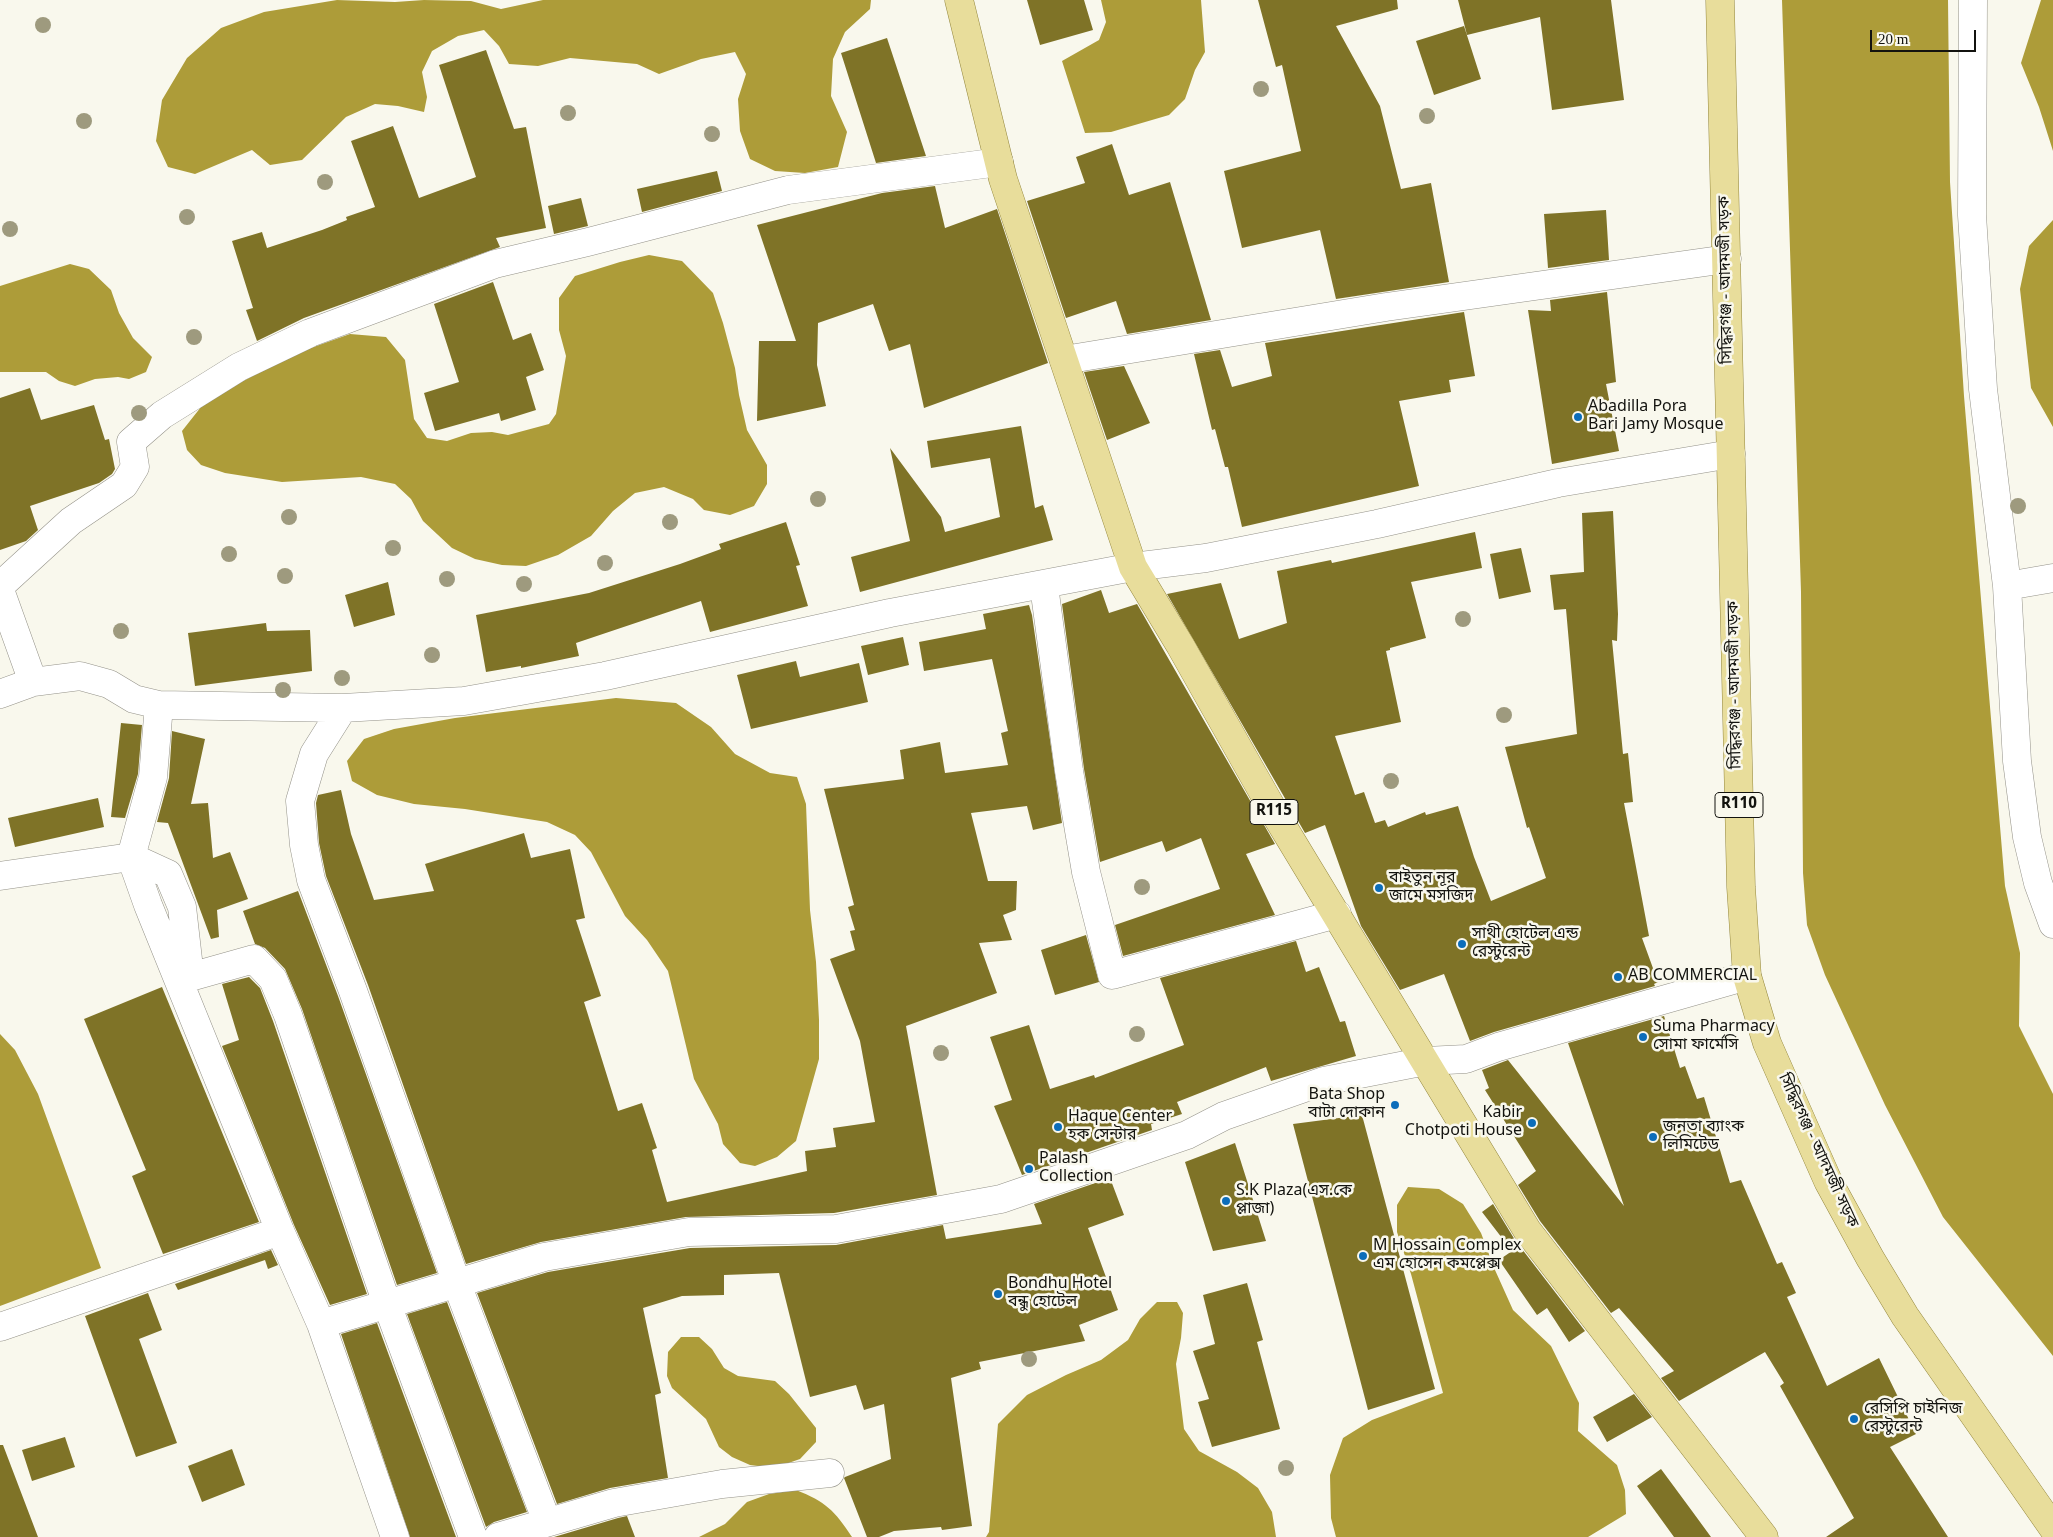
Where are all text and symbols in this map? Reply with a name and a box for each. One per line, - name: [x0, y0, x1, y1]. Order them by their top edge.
- scale bar: [1873, 20, 1979, 52]
- text: 20 m: [1878, 31, 1908, 47]
- street label: সিদ্ধিরগঞ্জ - আদমজী সড়ক: [1716, 196, 1738, 364]
- place label: Abadilla Pora Bari Jamy Mosque: [1588, 398, 1724, 436]
- marker: Abadilla Pora Bari Jamy Mosque: [1572, 411, 1584, 423]
- street label: সিদ্ধিরগঞ্জ - আদমজী সড়ক: [1725, 601, 1747, 769]
- road number: R110: [1715, 792, 1763, 818]
- road number: R115: [1250, 800, 1298, 824]
- place label: বাইতুন নূর জামে মসজিদ: [1389, 869, 1473, 907]
- marker: বাইতুন নূর জামে মসজিদ: [1373, 882, 1385, 894]
- place label: সাথী হোটেল এন্ড রেস্টুরেন্ট: [1472, 925, 1578, 963]
- marker: সাথী হোটেল এন্ড রেস্টুরেন্ট: [1456, 938, 1468, 950]
- place label: AB COMMERCIAL: [1628, 967, 1757, 987]
- marker: AB COMMERCIAL: [1612, 971, 1624, 983]
- place label: Suma Pharmacy সোমা ফার্মেসি: [1653, 1018, 1775, 1056]
- marker: Suma Pharmacy সোমা ফার্মেসি: [1637, 1031, 1649, 1043]
- street label: সিদ্ধিরগঞ্জ - আদমজী সড়ক: [1773, 1071, 1861, 1231]
- place label: Bata Shop বাটা দোকান: [1308, 1086, 1385, 1124]
- marker: Bata Shop বাটা দোকান: [1389, 1099, 1401, 1111]
- place label: Kabir Chotpoti House: [1405, 1104, 1522, 1142]
- place label: Haque Center হক সেন্টার: [1068, 1108, 1172, 1146]
- marker: Kabir Chotpoti House: [1526, 1117, 1538, 1129]
- place label: জনতা ব্যাংক লিমিটেড: [1663, 1118, 1744, 1156]
- marker: Haque Center হক সেন্টার: [1052, 1121, 1064, 1133]
- marker: জনতা ব্যাংক লিমিটেড: [1647, 1131, 1659, 1143]
- place label: Palash Collection: [1039, 1150, 1113, 1188]
- marker: Palash Collection: [1023, 1163, 1035, 1175]
- place label: S.K Plaza(এস.কে প্লাজা): [1236, 1182, 1352, 1220]
- marker: S.K Plaza(এস.কে প্লাজা): [1220, 1195, 1232, 1207]
- place label: M Hossain Complex এম হোসেন কমপ্লেক্স: [1373, 1237, 1522, 1275]
- marker: M Hossain Complex এম হোসেন কমপ্লেক্স: [1357, 1250, 1369, 1262]
- place label: Bondhu Hotel বন্ধু হোটেল: [1008, 1275, 1112, 1313]
- marker: Bondhu Hotel বন্ধু হোটেল: [992, 1288, 1004, 1300]
- place label: রেসিপি চাইনিজ রেস্টুরেন্ট: [1864, 1400, 1962, 1438]
- marker: রেসিপি চাইনিজ রেস্টুরেন্ট: [1848, 1413, 1860, 1425]

